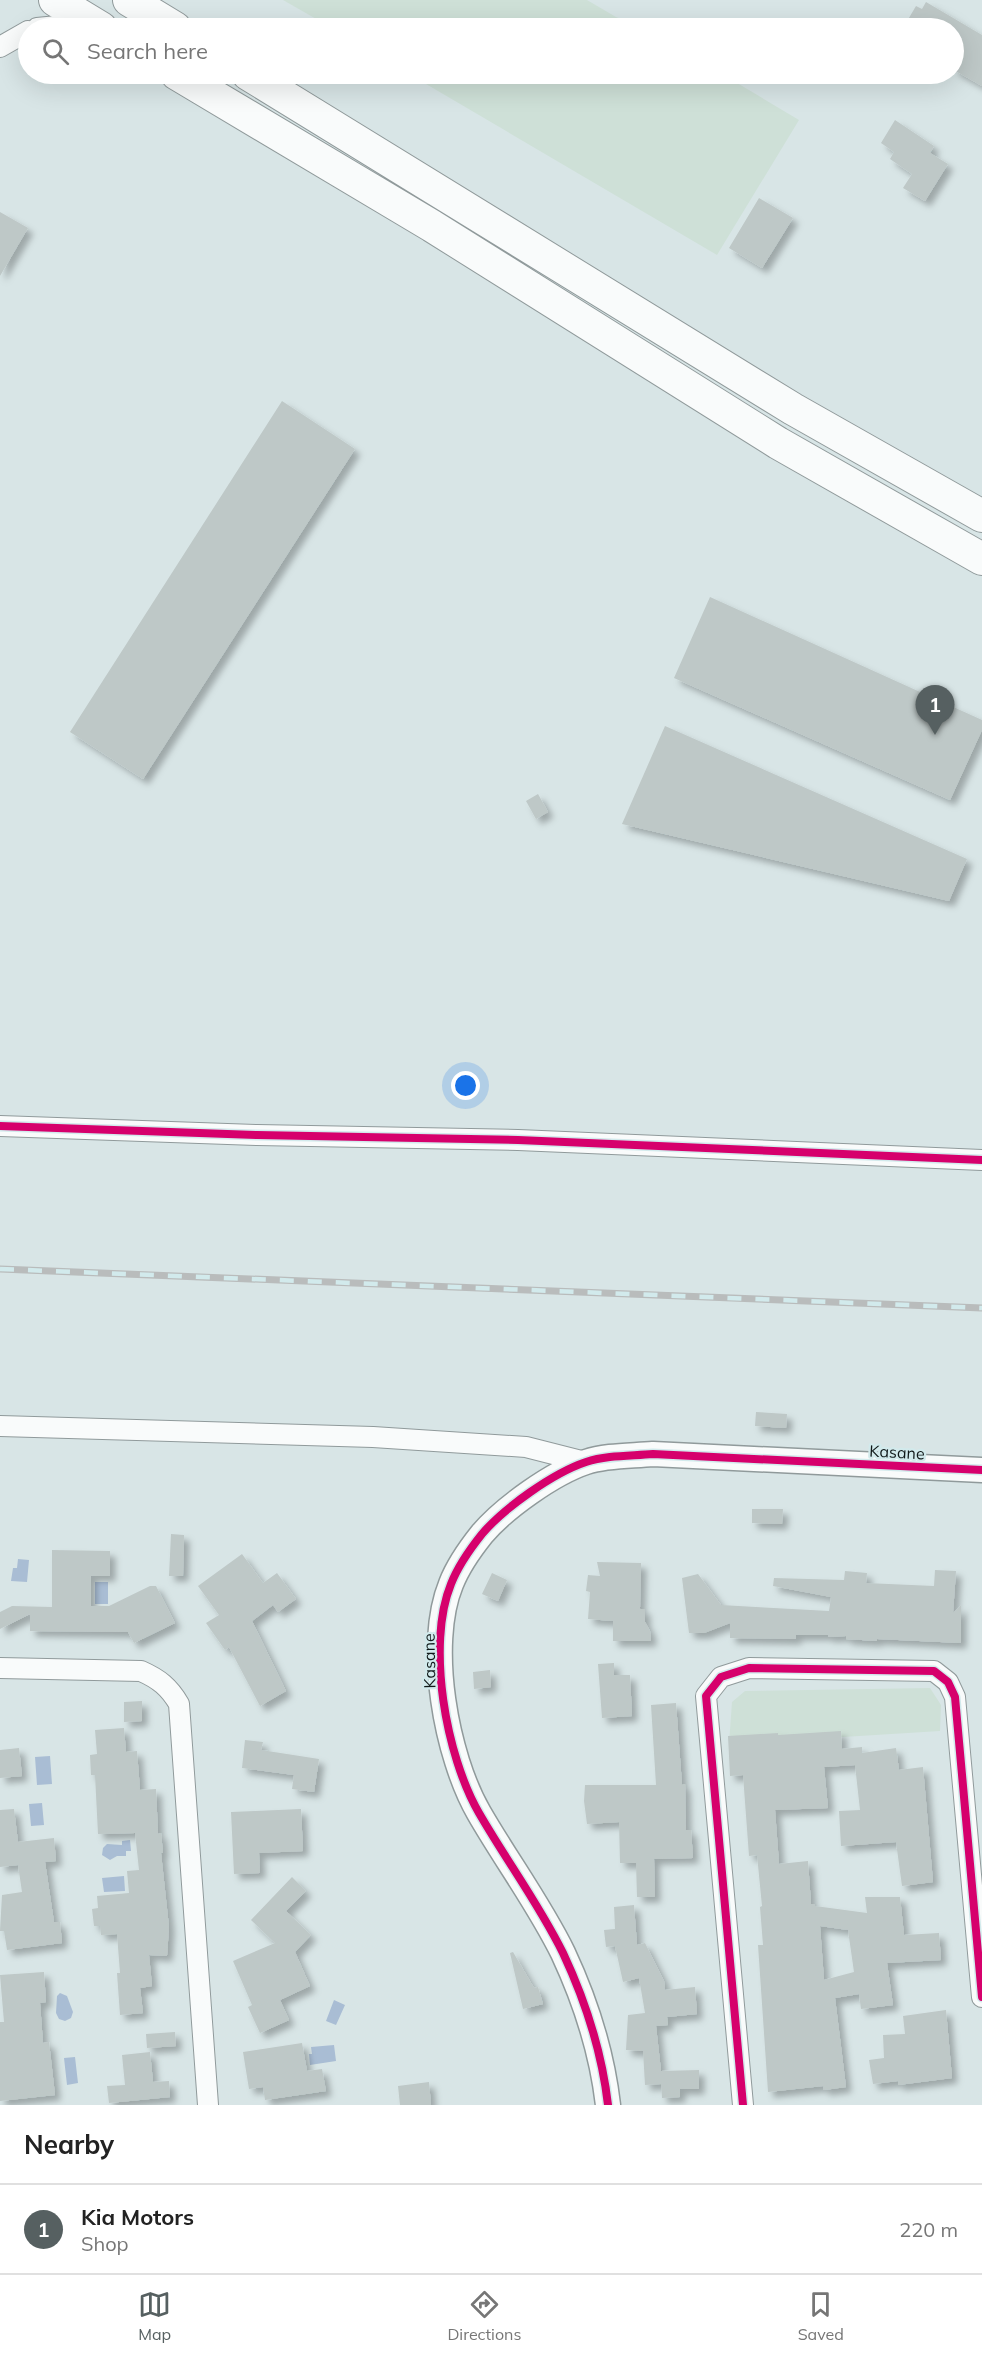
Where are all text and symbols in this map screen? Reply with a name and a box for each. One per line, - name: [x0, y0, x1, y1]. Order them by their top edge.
- search box: [18, 18, 964, 84]
- icon: search: [39, 35, 72, 68]
- text: Search here: [87, 37, 208, 65]
- pin: 1: [916, 686, 954, 735]
- your location: [451, 1071, 480, 1100]
- street label: Kasane: [869, 1441, 925, 1463]
- street label: Kasane: [419, 1633, 439, 1689]
- text: Nearby: [24, 2128, 114, 2161]
- text: Kia Motors: [81, 2203, 194, 2231]
- text: 1: [38, 2217, 50, 2242]
- text: 220 m: [899, 2217, 958, 2242]
- text: Shop: [81, 2231, 129, 2256]
- tab: Map: [138, 2288, 171, 2344]
- tab: Directions: [447, 2288, 521, 2344]
- tab: Saved: [798, 2288, 844, 2344]

